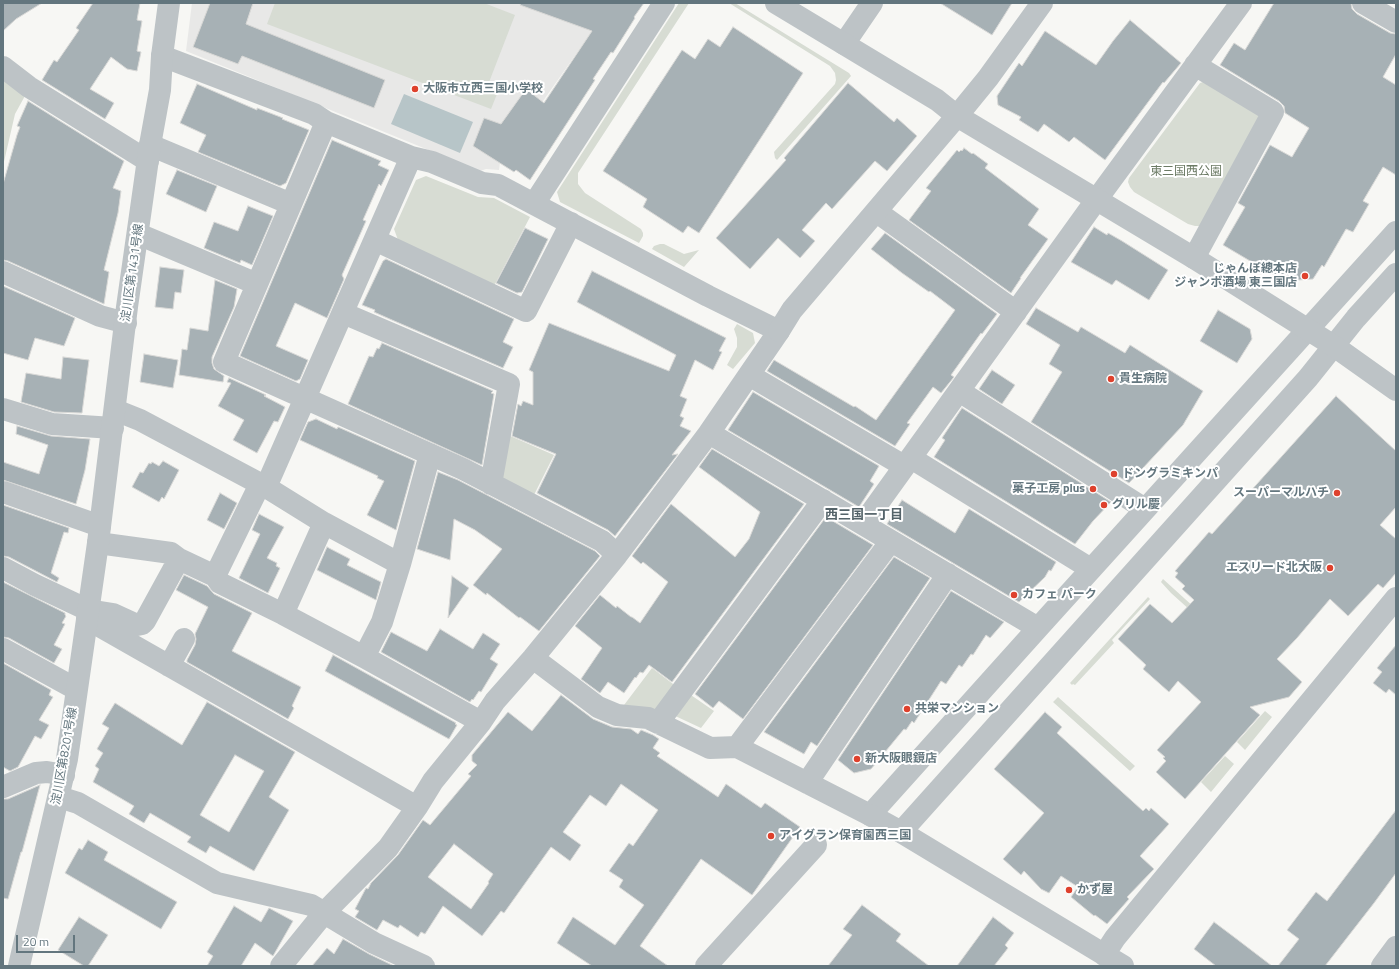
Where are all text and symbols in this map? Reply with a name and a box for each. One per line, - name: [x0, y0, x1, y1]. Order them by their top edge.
- place label: 大阪市立西三国小学校: [423, 82, 543, 96]
- marker: 大阪市立西三国小学校: [410, 84, 420, 94]
- park label: 東三国西公園: [1150, 165, 1222, 179]
- street label: 淀川区第1431号線: [119, 223, 147, 323]
- place label: じゃんぼ總本店 ジャンボ酒場 東三国店: [1174, 262, 1297, 290]
- marker: じゃんぼ總本店 ジャンボ酒場 東三国店: [1300, 271, 1310, 281]
- place label: 貴生病院: [1119, 372, 1167, 386]
- marker: 貴生病院: [1106, 374, 1116, 384]
- place label: ドングラミキンパ: [1122, 467, 1218, 481]
- marker: ドングラミキンパ: [1109, 469, 1119, 479]
- place label: 菓子工房 plus: [1012, 482, 1085, 496]
- marker: 菓子工房 plus: [1088, 484, 1098, 494]
- place label: スーパーマルハチ: [1233, 486, 1329, 500]
- marker: スーパーマルハチ: [1332, 488, 1342, 498]
- place label: グリル慶: [1112, 498, 1160, 512]
- marker: グリル慶: [1099, 500, 1109, 510]
- district label: 西三国一丁目: [825, 508, 903, 524]
- place label: エスリード北大阪: [1226, 561, 1322, 575]
- marker: エスリード北大阪: [1325, 563, 1335, 573]
- place label: カフェ パーク: [1022, 588, 1097, 602]
- marker: カフェ パーク: [1009, 590, 1019, 600]
- place label: 共栄マンション: [915, 702, 999, 716]
- marker: 共栄マンション: [902, 704, 912, 714]
- street label: 淀川区第8201号線: [49, 706, 81, 806]
- place label: 新大阪眼鏡店: [865, 752, 937, 766]
- marker: 新大阪眼鏡店: [852, 754, 862, 764]
- place label: アイグラン保育園西三国: [779, 829, 911, 843]
- marker: アイグラン保育園西三国: [766, 831, 776, 841]
- place label: かず屋: [1077, 883, 1113, 897]
- marker: かず屋: [1064, 885, 1074, 895]
- scale bar: [18, 927, 77, 953]
- text: 20 m: [23, 932, 49, 951]

